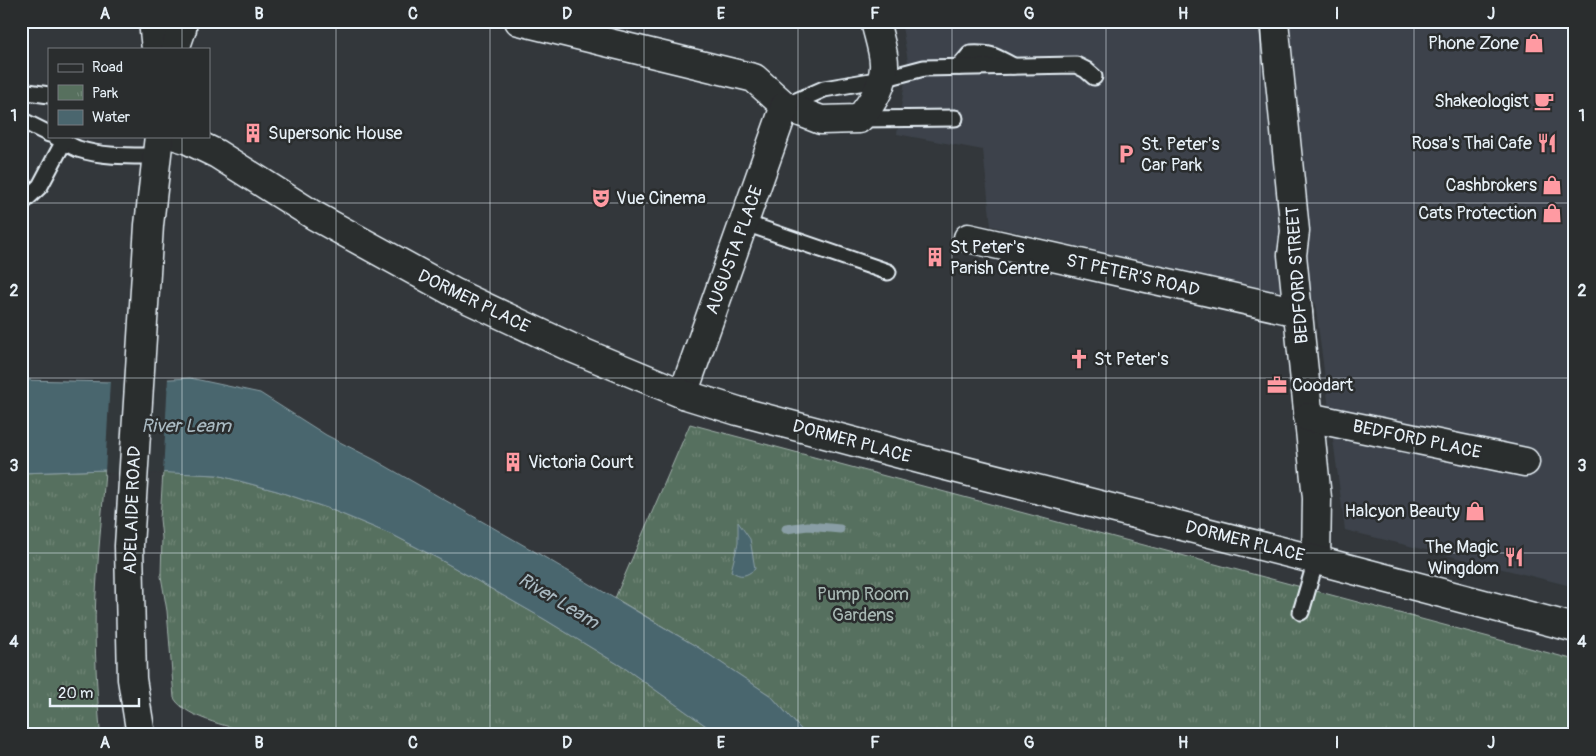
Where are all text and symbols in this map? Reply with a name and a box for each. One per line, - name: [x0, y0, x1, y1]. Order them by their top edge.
- text: A: [100, 4, 111, 24]
- text: B: [254, 4, 264, 24]
- text: C: [408, 4, 418, 24]
- text: D: [562, 4, 572, 24]
- text: E: [717, 4, 726, 24]
- text: F: [870, 4, 880, 24]
- text: G: [1024, 4, 1035, 24]
- text: H: [1178, 4, 1188, 24]
- text: I: [1335, 4, 1339, 24]
- text: J: [1487, 4, 1495, 24]
- place label: Phone Zone: [1428, 32, 1519, 55]
- shop icon: Phone Zone: [1523, 32, 1545, 54]
- legend: [48, 48, 210, 138]
- text: Road: [92, 58, 123, 77]
- text: Park: [92, 84, 119, 103]
- place label: Shakeologist: [1434, 90, 1530, 113]
- cafe icon: Shakeologist: [1533, 90, 1555, 112]
- text: 1: [11, 106, 17, 126]
- text: 1: [1579, 106, 1585, 126]
- text: Water: [92, 108, 131, 127]
- building icon: Supersonic House: [242, 122, 264, 144]
- place label: Supersonic House: [268, 122, 402, 145]
- place label: Rosa's Thai Cafe: [1411, 132, 1532, 155]
- restaurant icon: Rosa's Thai Cafe: [1536, 132, 1558, 154]
- place label: St. Peter's Car Park: [1141, 133, 1220, 177]
- parking icon: St. Peter's Car Park: [1115, 143, 1137, 165]
- place label: Cashbrokers: [1446, 174, 1537, 197]
- shop icon: Cashbrokers: [1541, 174, 1563, 196]
- street label: AUGUSTA PLACE: [701, 183, 768, 318]
- theatre icon: Vue Cinema: [590, 187, 612, 209]
- place label: Vue Cinema: [616, 187, 706, 210]
- place label: Cats Protection: [1418, 202, 1537, 225]
- shop icon: Cats Protection: [1541, 202, 1563, 224]
- street label: BEDFORD STREET: [1281, 205, 1314, 345]
- place label: St Peter's Parish Centre: [950, 236, 1050, 280]
- building icon: St Peter's Parish Centre: [924, 246, 946, 268]
- street label: ST PETER'S ROAD: [1064, 249, 1202, 302]
- street label: DORMER PLACE: [414, 264, 534, 339]
- text: 2: [10, 281, 19, 301]
- text: 2: [1578, 281, 1587, 301]
- church icon: St Peter's: [1068, 348, 1090, 370]
- place label: St Peter's: [1094, 348, 1169, 371]
- office icon: Coodart: [1266, 374, 1288, 396]
- place label: Coodart: [1292, 374, 1354, 397]
- water label: River Leam: [141, 414, 232, 438]
- street label: DORMER PLACE: [790, 415, 914, 468]
- street label: BEDFORD PLACE: [1350, 415, 1483, 464]
- street label: ADELAIDE ROAD: [119, 445, 146, 575]
- building icon: Victoria Court: [502, 451, 524, 473]
- place label: Victoria Court: [528, 451, 634, 474]
- text: 3: [10, 456, 19, 476]
- text: 3: [1578, 456, 1587, 476]
- place label: Halcyon Beauty: [1344, 500, 1460, 523]
- shop icon: Halcyon Beauty: [1464, 500, 1486, 522]
- street label: DORMER PLACE: [1183, 516, 1307, 567]
- place label: The Magic Wingdom: [1425, 536, 1499, 580]
- restaurant icon: The Magic Wingdom: [1503, 546, 1525, 568]
- water label: River Leam: [514, 568, 604, 635]
- park label: Pump Room Gardens: [817, 583, 909, 627]
- text: 4: [9, 632, 19, 652]
- text: 4: [1577, 632, 1587, 652]
- scale bar: [50, 676, 139, 708]
- text: 20 m: [58, 684, 93, 703]
- text: A: [100, 733, 111, 753]
- text: B: [254, 733, 264, 753]
- text: C: [408, 733, 418, 753]
- text: D: [562, 733, 572, 753]
- text: E: [717, 733, 726, 753]
- text: F: [870, 733, 880, 753]
- text: G: [1024, 733, 1035, 753]
- text: H: [1178, 733, 1188, 753]
- text: I: [1335, 733, 1339, 753]
- text: J: [1487, 733, 1495, 753]

